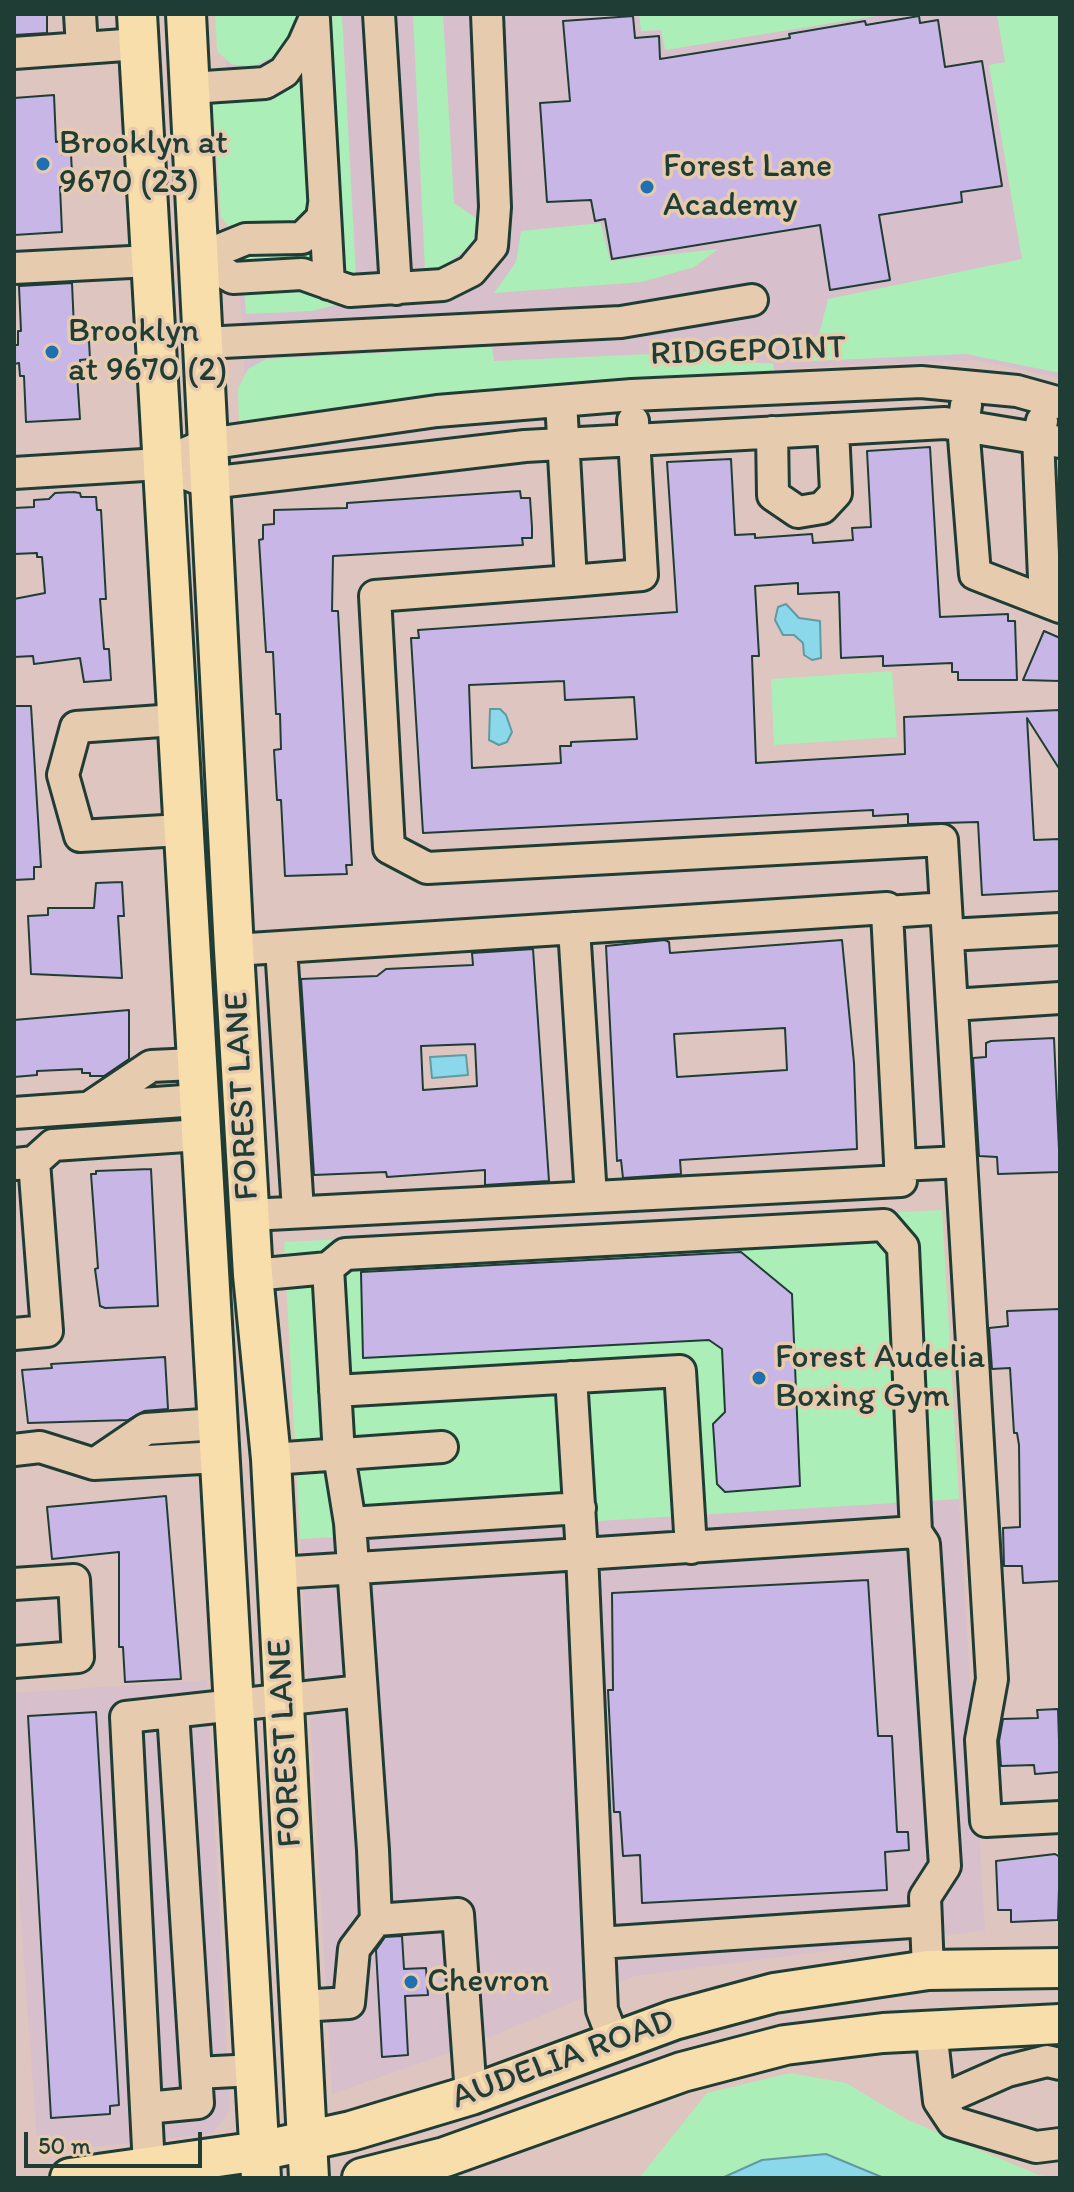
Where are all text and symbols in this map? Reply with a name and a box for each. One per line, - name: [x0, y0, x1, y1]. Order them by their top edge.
- place label: Brooklyn at 9670 (23): [59, 124, 228, 204]
- place label: Forest Lane Academy: [663, 147, 832, 226]
- marker: Brooklyn at 9670 (23): [34, 155, 52, 173]
- marker: Forest Lane Academy: [638, 178, 656, 196]
- place label: Brooklyn at 9670 (2): [68, 312, 227, 392]
- street label: RIDGEPOINT: [649, 328, 847, 376]
- marker: Brooklyn at 9670 (2): [43, 343, 61, 361]
- street label: FOREST LANE: [217, 991, 269, 1201]
- place label: Forest Audelia Boxing Gym: [775, 1338, 985, 1418]
- marker: Forest Audelia Boxing Gym: [750, 1369, 768, 1387]
- street label: FOREST LANE: [260, 1638, 312, 1848]
- place label: Chevron: [427, 1962, 549, 2002]
- marker: Chevron: [402, 1973, 420, 1991]
- street label: AUDELIA ROAD: [446, 2001, 680, 2119]
- scale bar: [28, 2116, 206, 2166]
- text: 50 m: [38, 2131, 91, 2160]

